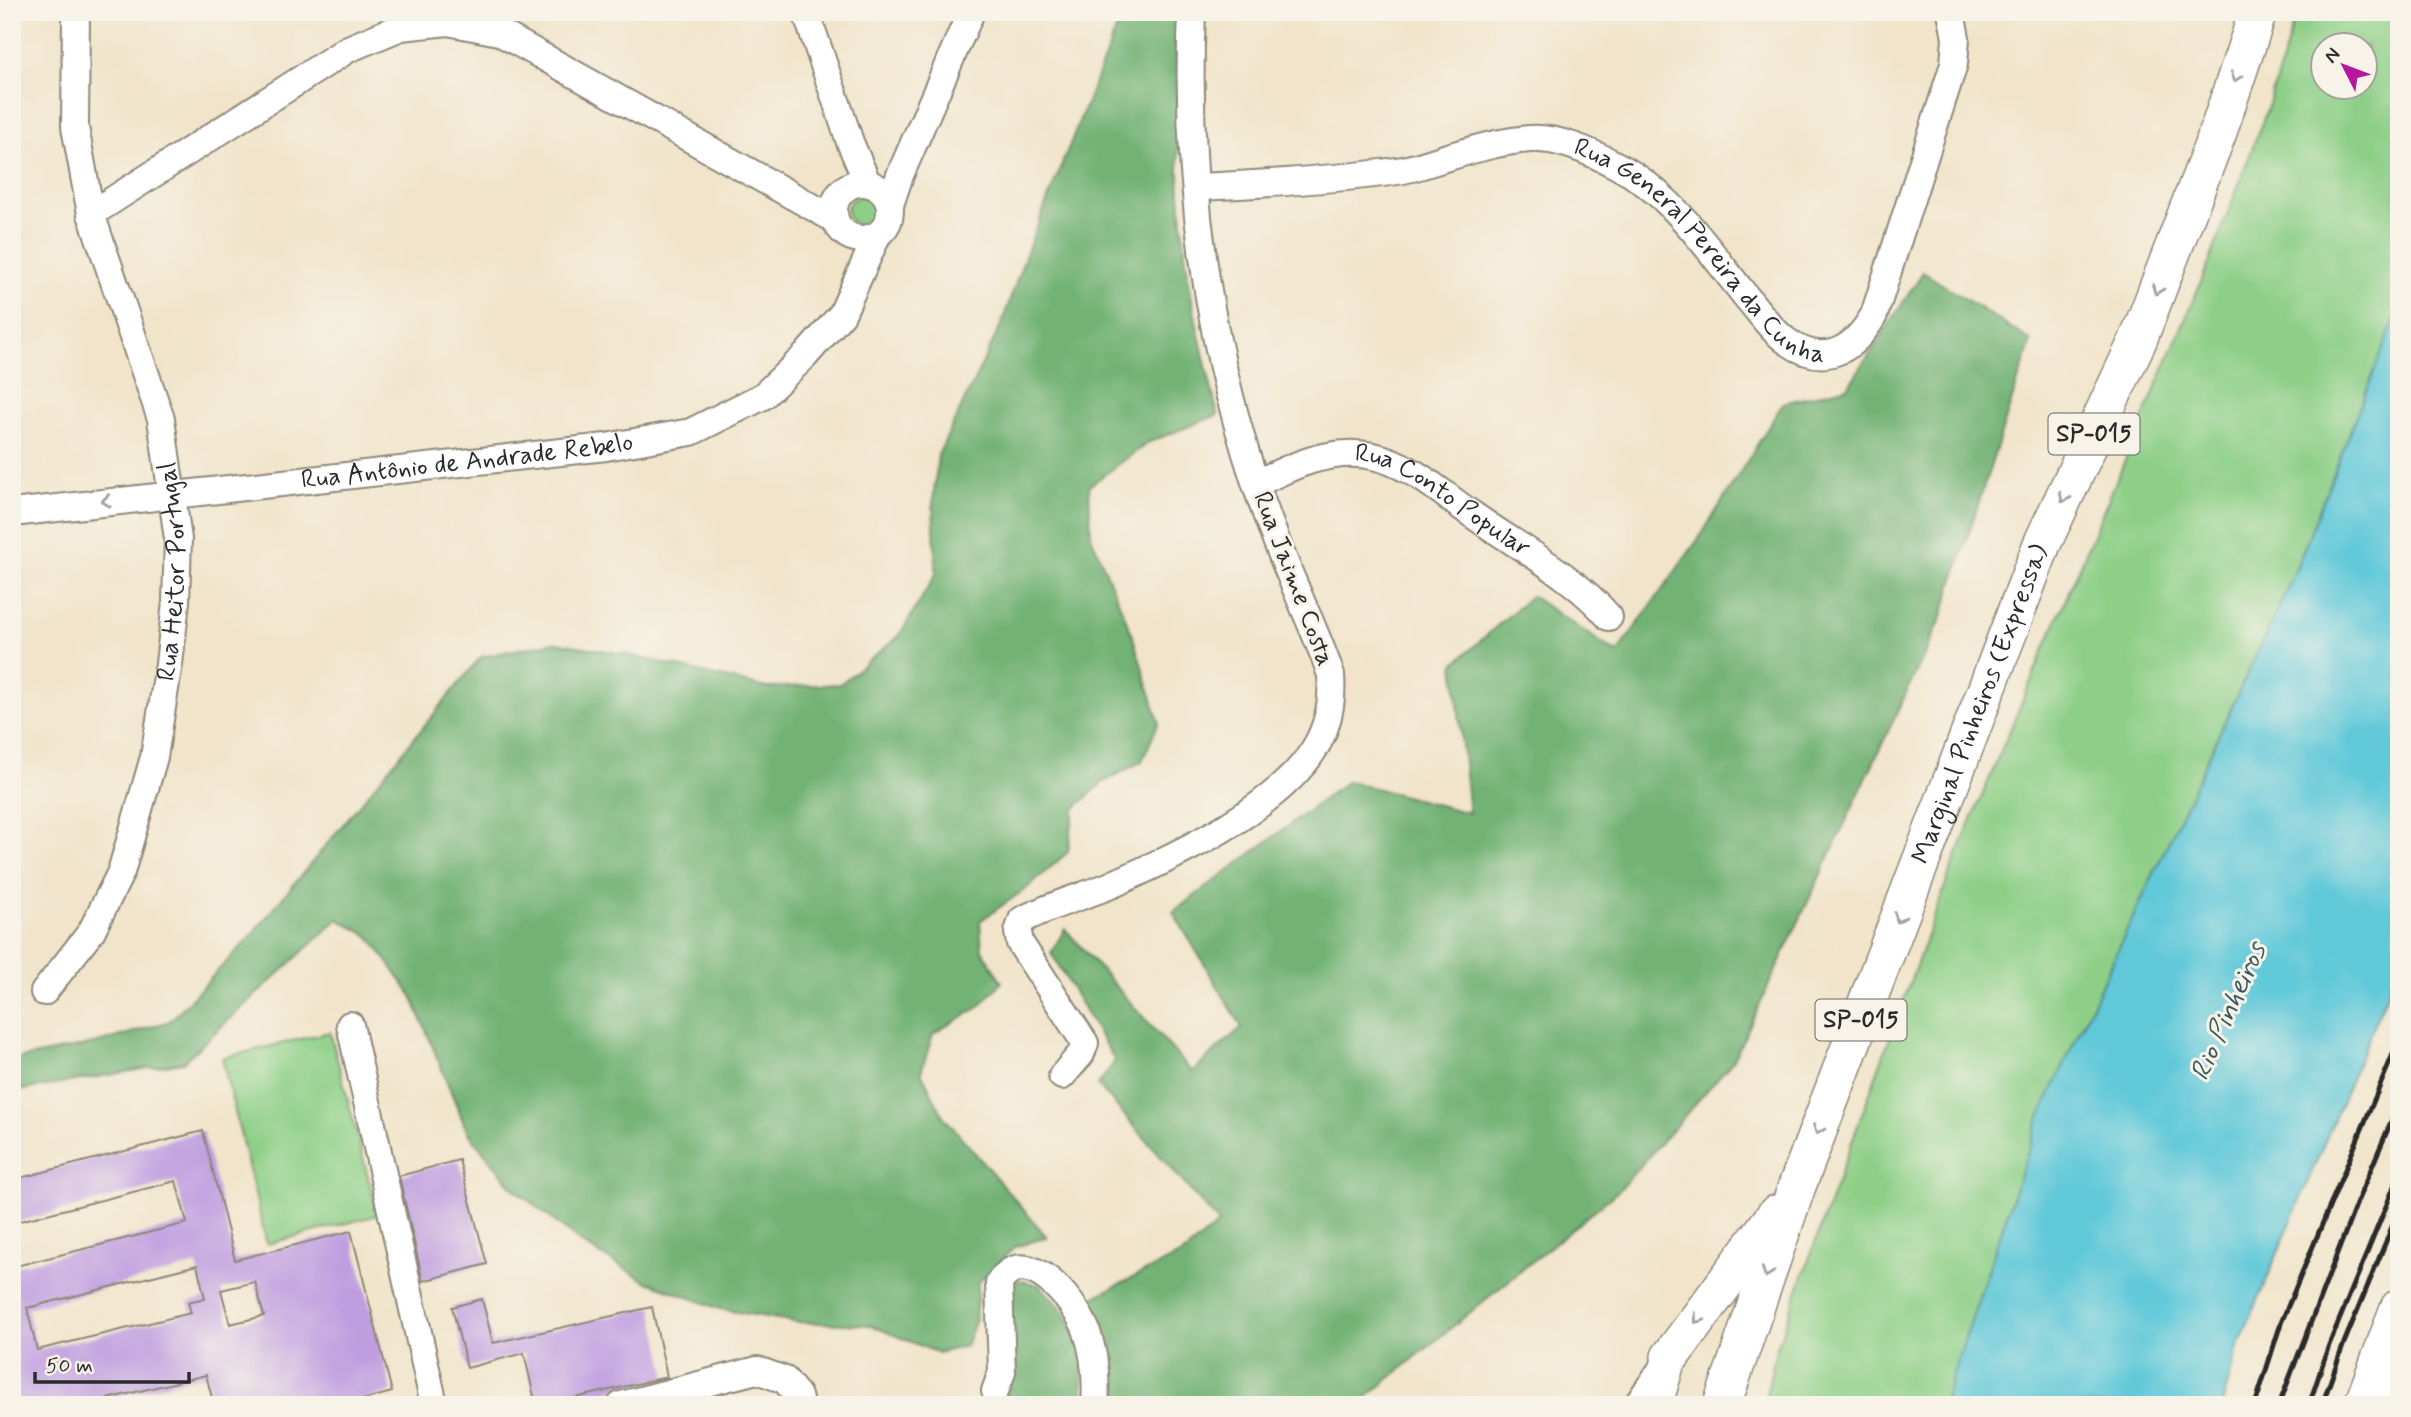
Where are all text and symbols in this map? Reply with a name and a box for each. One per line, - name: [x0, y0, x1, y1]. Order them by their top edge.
- north arrow: [2310, 32, 2380, 102]
- text: N: [2319, 43, 2346, 69]
- one-way arrow: [2230, 70, 2244, 83]
- street label: Rua General Pereira da Cunha: [1569, 131, 1826, 372]
- one-way arrow: [2152, 284, 2166, 296]
- road number: SP-015: [2048, 414, 2140, 454]
- street label: Rua Antônio de Andrade Rebelo: [299, 426, 636, 498]
- street label: Rua Conto Popular: [1353, 437, 1537, 565]
- street label: Rua Heitor Portugal: [150, 460, 195, 683]
- street label: Rua Jaime Costa: [1244, 487, 1342, 671]
- one-way arrow: [2059, 491, 2073, 503]
- one-way arrow: [100, 494, 112, 509]
- street label: Marginal Pinheiros (Expressa): [1904, 540, 2057, 869]
- one-way arrow: [1894, 911, 1908, 923]
- water label: Rio Pinheiros: [2182, 935, 2277, 1087]
- road number: SP-015: [1815, 1000, 1906, 1040]
- one-way arrow: [1813, 1124, 1827, 1136]
- one-way arrow: [1761, 1267, 1775, 1279]
- one-way arrow: [1694, 1311, 1707, 1324]
- scale bar: [35, 1340, 189, 1384]
- text: 50 m: [46, 1352, 93, 1380]

